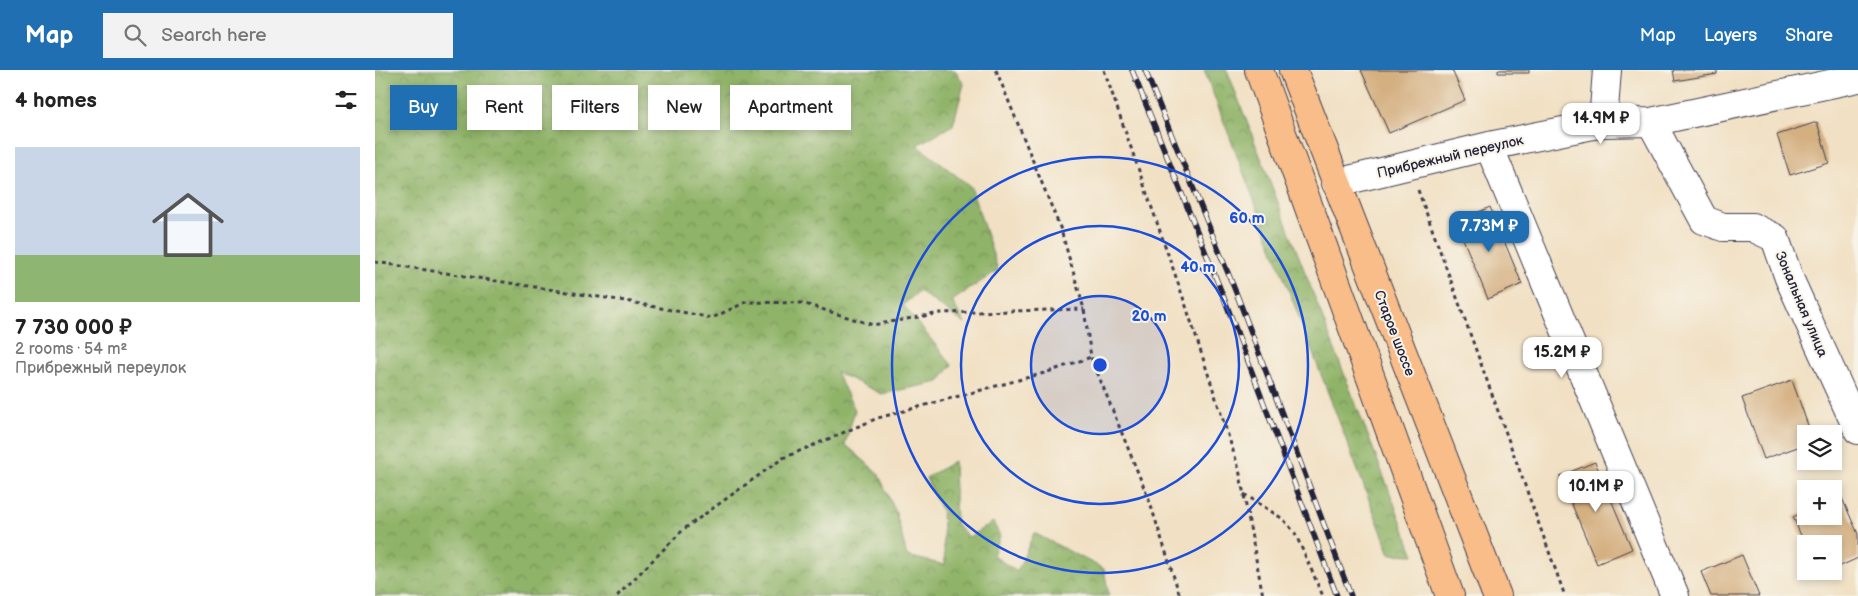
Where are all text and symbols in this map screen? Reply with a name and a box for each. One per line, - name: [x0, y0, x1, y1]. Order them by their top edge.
- search box: [103, 13, 453, 58]
- text: Map: [25, 21, 73, 50]
- icon: search: [121, 21, 149, 49]
- text: Search here: [161, 24, 267, 47]
- text: Map: [1640, 25, 1676, 46]
- text: Layers: [1704, 25, 1757, 46]
- text: Share: [1785, 25, 1833, 46]
- chip: Buy: [390, 85, 457, 130]
- chip: Rent: [467, 85, 542, 130]
- chip: Filters: [552, 85, 638, 130]
- chip: New: [648, 85, 720, 130]
- chip: Apartment: [730, 85, 851, 130]
- icon: filters: [332, 86, 360, 114]
- text: 4 homes: [15, 88, 97, 113]
- pin: 14.9M ₽: [1555, 102, 1647, 145]
- text: 14.9M ₽: [1573, 109, 1629, 128]
- street label: Прибрежный переулок: [1375, 131, 1526, 182]
- icon: home: [143, 180, 233, 270]
- text: 60 m: [1229, 209, 1265, 228]
- pin: 7.73M ₽: [1443, 210, 1535, 253]
- text: 7.73M ₽: [1460, 217, 1518, 236]
- street label: Зональная улица: [1772, 249, 1832, 360]
- text: 40 m: [1180, 258, 1216, 277]
- street label: Старое шоссе: [1370, 288, 1419, 379]
- text: 20 m: [1132, 307, 1167, 326]
- text: 7 730 000 ₽: [15, 315, 132, 340]
- pin: 15.2M ₽: [1516, 336, 1608, 379]
- text: 2 rooms · 54 m²: [15, 340, 127, 359]
- text: 15.2M ₽: [1534, 343, 1590, 362]
- centre of rings: [1091, 356, 1109, 374]
- text: Прибрежный переулок: [15, 359, 186, 378]
- map controls: [1797, 425, 1842, 580]
- button: layers: [1797, 425, 1842, 470]
- pin: 10.1M ₽: [1550, 470, 1642, 513]
- text: 10.1M ₽: [1569, 477, 1623, 496]
- button: +: [1797, 480, 1842, 525]
- button: −: [1797, 535, 1842, 580]

